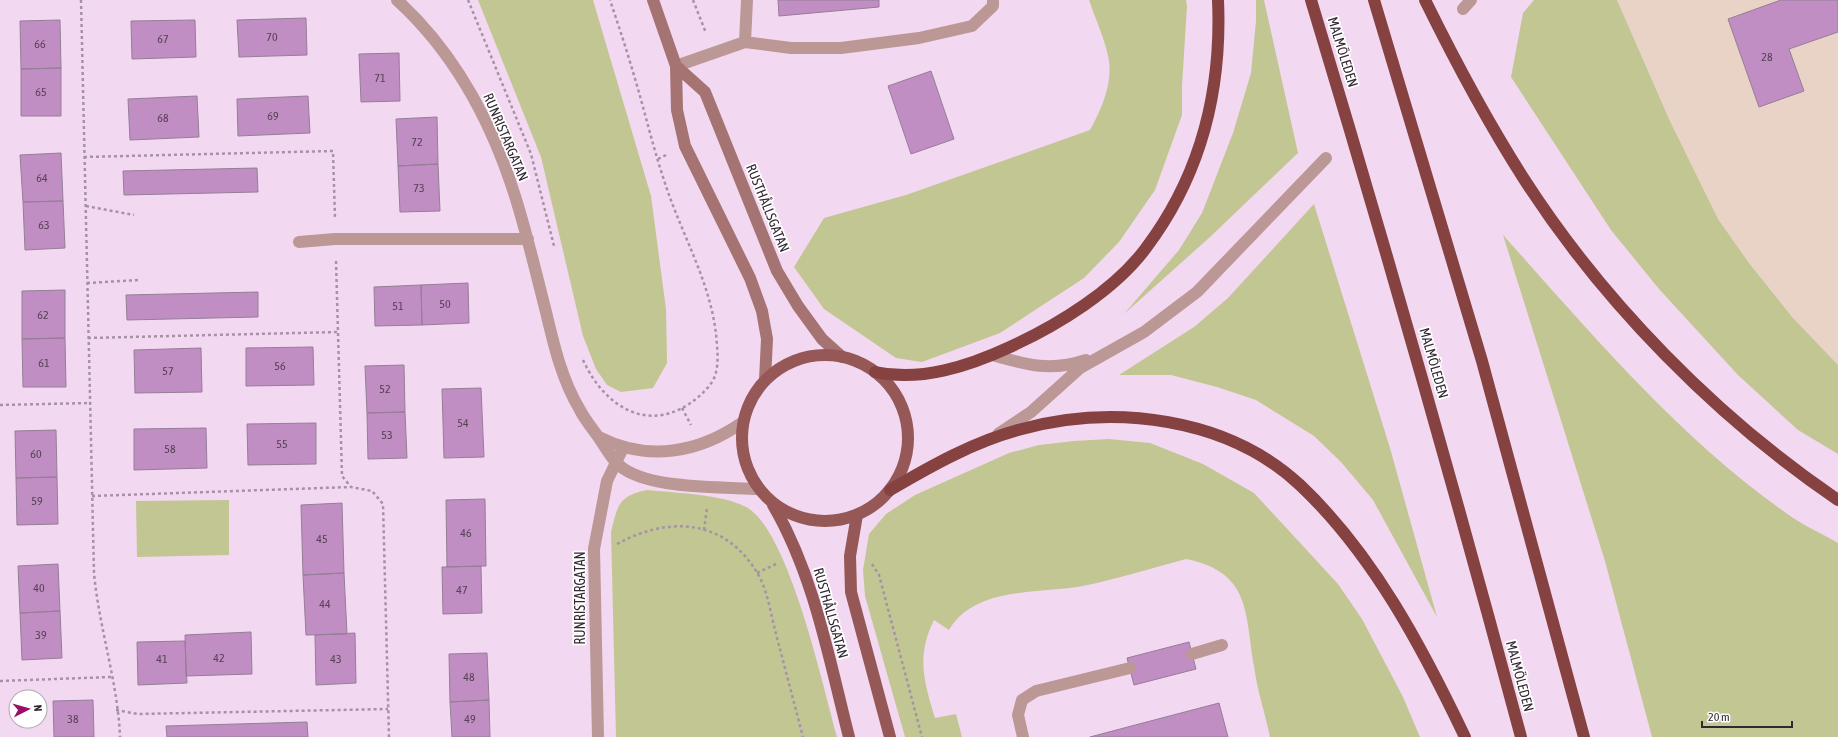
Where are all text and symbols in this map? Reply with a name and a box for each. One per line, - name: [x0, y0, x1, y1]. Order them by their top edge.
- street label: MALMÖLEDEN: [1325, 15, 1361, 89]
- house number: 70: [266, 30, 278, 44]
- house number: 67: [157, 32, 169, 46]
- house number: 66: [34, 37, 46, 51]
- house number: 28: [1761, 50, 1773, 64]
- house number: 71: [374, 71, 386, 85]
- house number: 65: [35, 85, 47, 99]
- street label: RUNRISTARGATAN: [480, 91, 532, 183]
- house number: 69: [267, 109, 279, 123]
- house number: 68: [157, 111, 169, 125]
- house number: 72: [411, 135, 423, 149]
- street label: RUSTHÅLLSGATAN: [743, 161, 794, 254]
- house number: 64: [36, 171, 48, 185]
- house number: 73: [413, 181, 425, 195]
- house number: 63: [38, 218, 50, 232]
- house number: 50: [439, 297, 451, 311]
- house number: 51: [392, 299, 404, 313]
- house number: 62: [37, 308, 49, 322]
- street label: MALMÖLEDEN: [1416, 326, 1452, 400]
- house number: 61: [38, 356, 50, 370]
- house number: 56: [274, 359, 286, 373]
- house number: 57: [162, 364, 174, 378]
- house number: 52: [379, 382, 391, 396]
- house number: 54: [457, 416, 469, 430]
- house number: 53: [381, 428, 393, 442]
- house number: 55: [276, 437, 288, 451]
- house number: 58: [164, 442, 176, 456]
- house number: 60: [30, 447, 42, 461]
- house number: 59: [31, 494, 43, 508]
- house number: 46: [460, 526, 472, 540]
- house number: 45: [316, 532, 328, 546]
- street label: RUNRISTARGATAN: [572, 551, 588, 645]
- street label: RUSTHÅLLSGATAN: [810, 566, 853, 660]
- house number: 40: [33, 581, 45, 595]
- house number: 47: [456, 583, 468, 597]
- house number: 44: [319, 597, 331, 611]
- house number: 39: [35, 628, 47, 642]
- street label: MALMÖLEDEN: [1503, 639, 1537, 713]
- house number: 42: [213, 651, 225, 665]
- house number: 41: [156, 652, 168, 666]
- house number: 43: [330, 652, 342, 666]
- house number: 48: [463, 670, 475, 684]
- north arrow: [8, 689, 48, 729]
- scale bar: [1702, 703, 1792, 729]
- text: N: [32, 704, 44, 712]
- text: 20 m: [1708, 710, 1730, 724]
- house number: 38: [67, 712, 79, 726]
- house number: 49: [464, 712, 476, 726]

